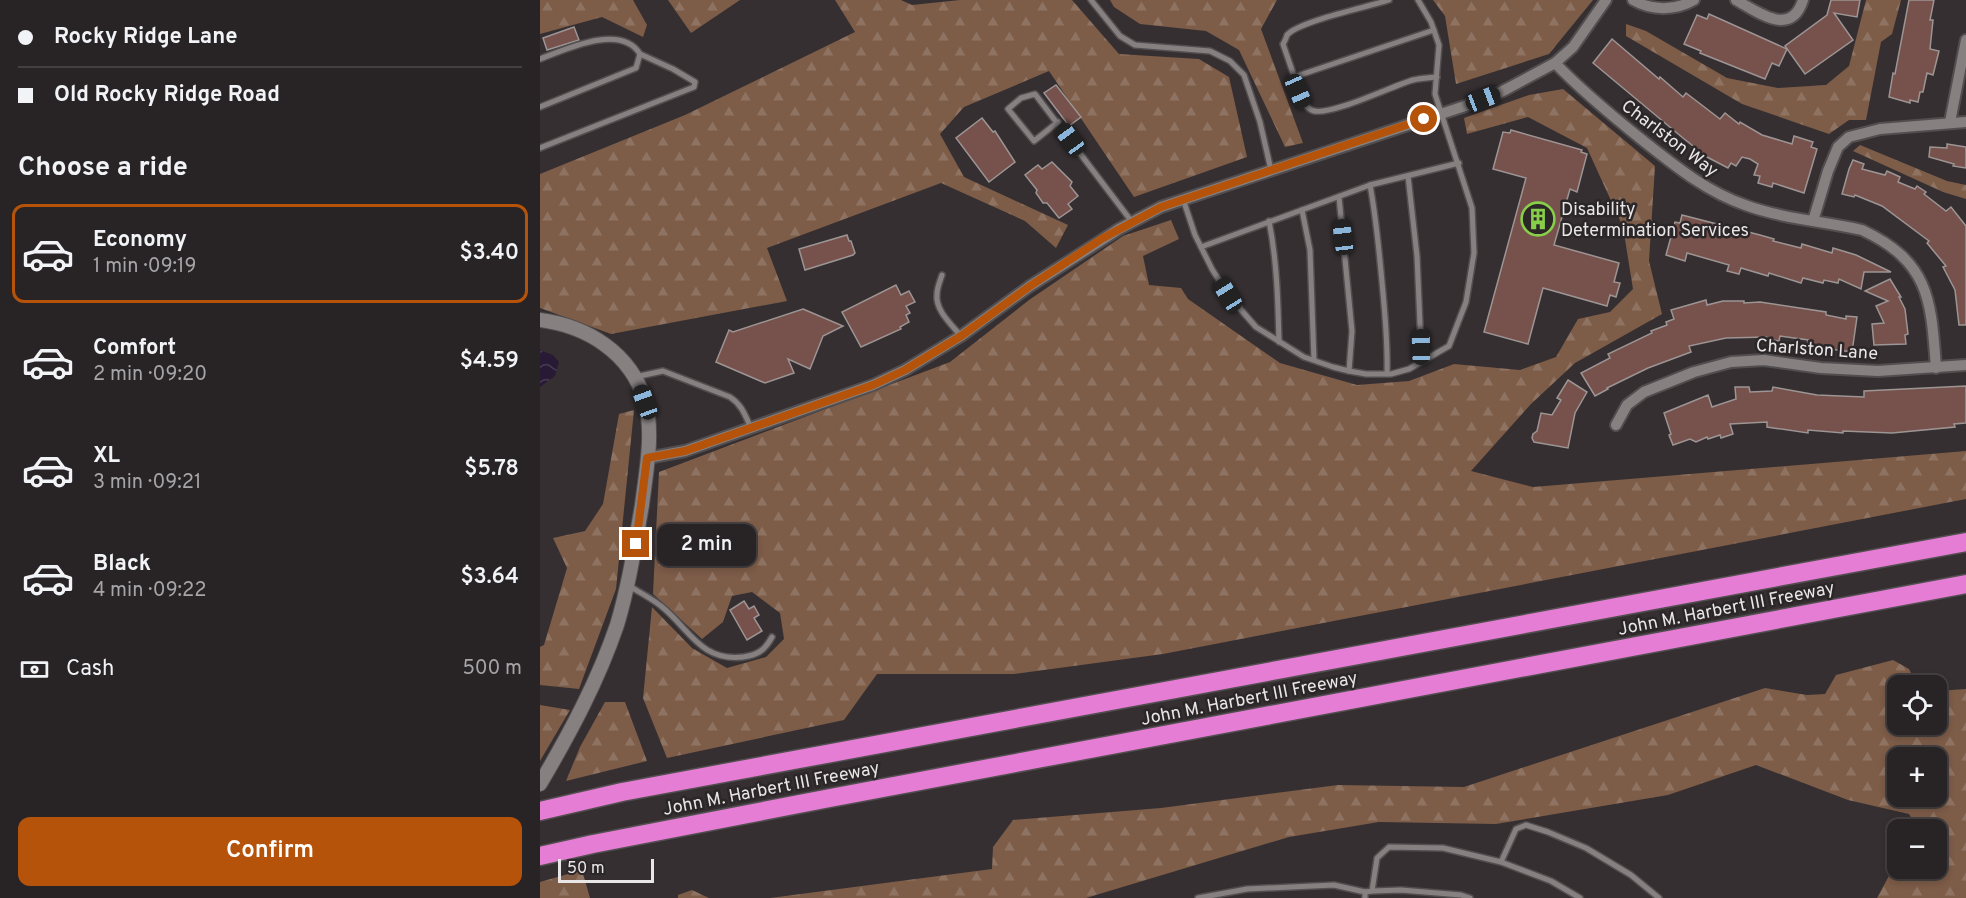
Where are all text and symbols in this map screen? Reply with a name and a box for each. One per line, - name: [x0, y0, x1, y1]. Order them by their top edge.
- text: Rocky Ridge Lane: [54, 24, 238, 51]
- car: [1282, 71, 1314, 111]
- text: Old Rocky Ridge Road: [54, 82, 280, 109]
- car: [1463, 84, 1503, 114]
- street label: Charlston Way: [1616, 95, 1722, 183]
- route start: [1410, 105, 1437, 132]
- car: [1052, 119, 1088, 159]
- text: Choose a ride: [18, 151, 188, 185]
- place label: Disability Determination Services: [1561, 199, 1749, 243]
- building icon: Disability Determination Services: [1520, 201, 1556, 237]
- car: [1332, 218, 1354, 256]
- icon: car: [21, 227, 75, 281]
- text: Economy: [93, 227, 187, 254]
- text: $3.40: [459, 240, 519, 267]
- text: 1 min · 09:19: [93, 254, 197, 280]
- car: [1211, 275, 1245, 315]
- car: [1412, 329, 1430, 365]
- icon: car: [21, 335, 75, 389]
- text: Comfort: [93, 335, 176, 362]
- street label: Charlston Lane: [1755, 335, 1879, 366]
- text: $4.59: [460, 348, 519, 375]
- text: 2 min · 09:20: [93, 362, 207, 388]
- car: [630, 382, 660, 422]
- icon: car: [21, 443, 75, 497]
- text: XL: [93, 443, 120, 470]
- text: $5.78: [464, 456, 519, 483]
- text: 3 min · 09:21: [93, 470, 201, 496]
- callout: 2 min: [657, 523, 756, 565]
- route end: [622, 530, 649, 557]
- text: 2 min: [681, 532, 732, 558]
- icon: car: [21, 551, 75, 605]
- text: Black: [93, 551, 151, 578]
- text: $3.64: [460, 564, 519, 591]
- street label: John M. Harbert III Freeway: [1616, 577, 1837, 642]
- text: 4 min · 09:22: [93, 578, 207, 604]
- icon: cash: [18, 653, 51, 686]
- text: Cash: [66, 656, 115, 683]
- text: 500 m: [462, 656, 522, 682]
- street label: John M. Harbert III Freeway: [1139, 667, 1360, 732]
- map controls: [1887, 675, 1947, 879]
- button: locate: [1887, 675, 1947, 735]
- button: +: [1887, 747, 1947, 807]
- street label: John M. Harbert III Freeway: [661, 757, 882, 822]
- button: Confirm: [18, 817, 522, 886]
- button: −: [1887, 819, 1947, 879]
- scale bar: [558, 856, 654, 884]
- text: 50 m: [567, 859, 605, 879]

